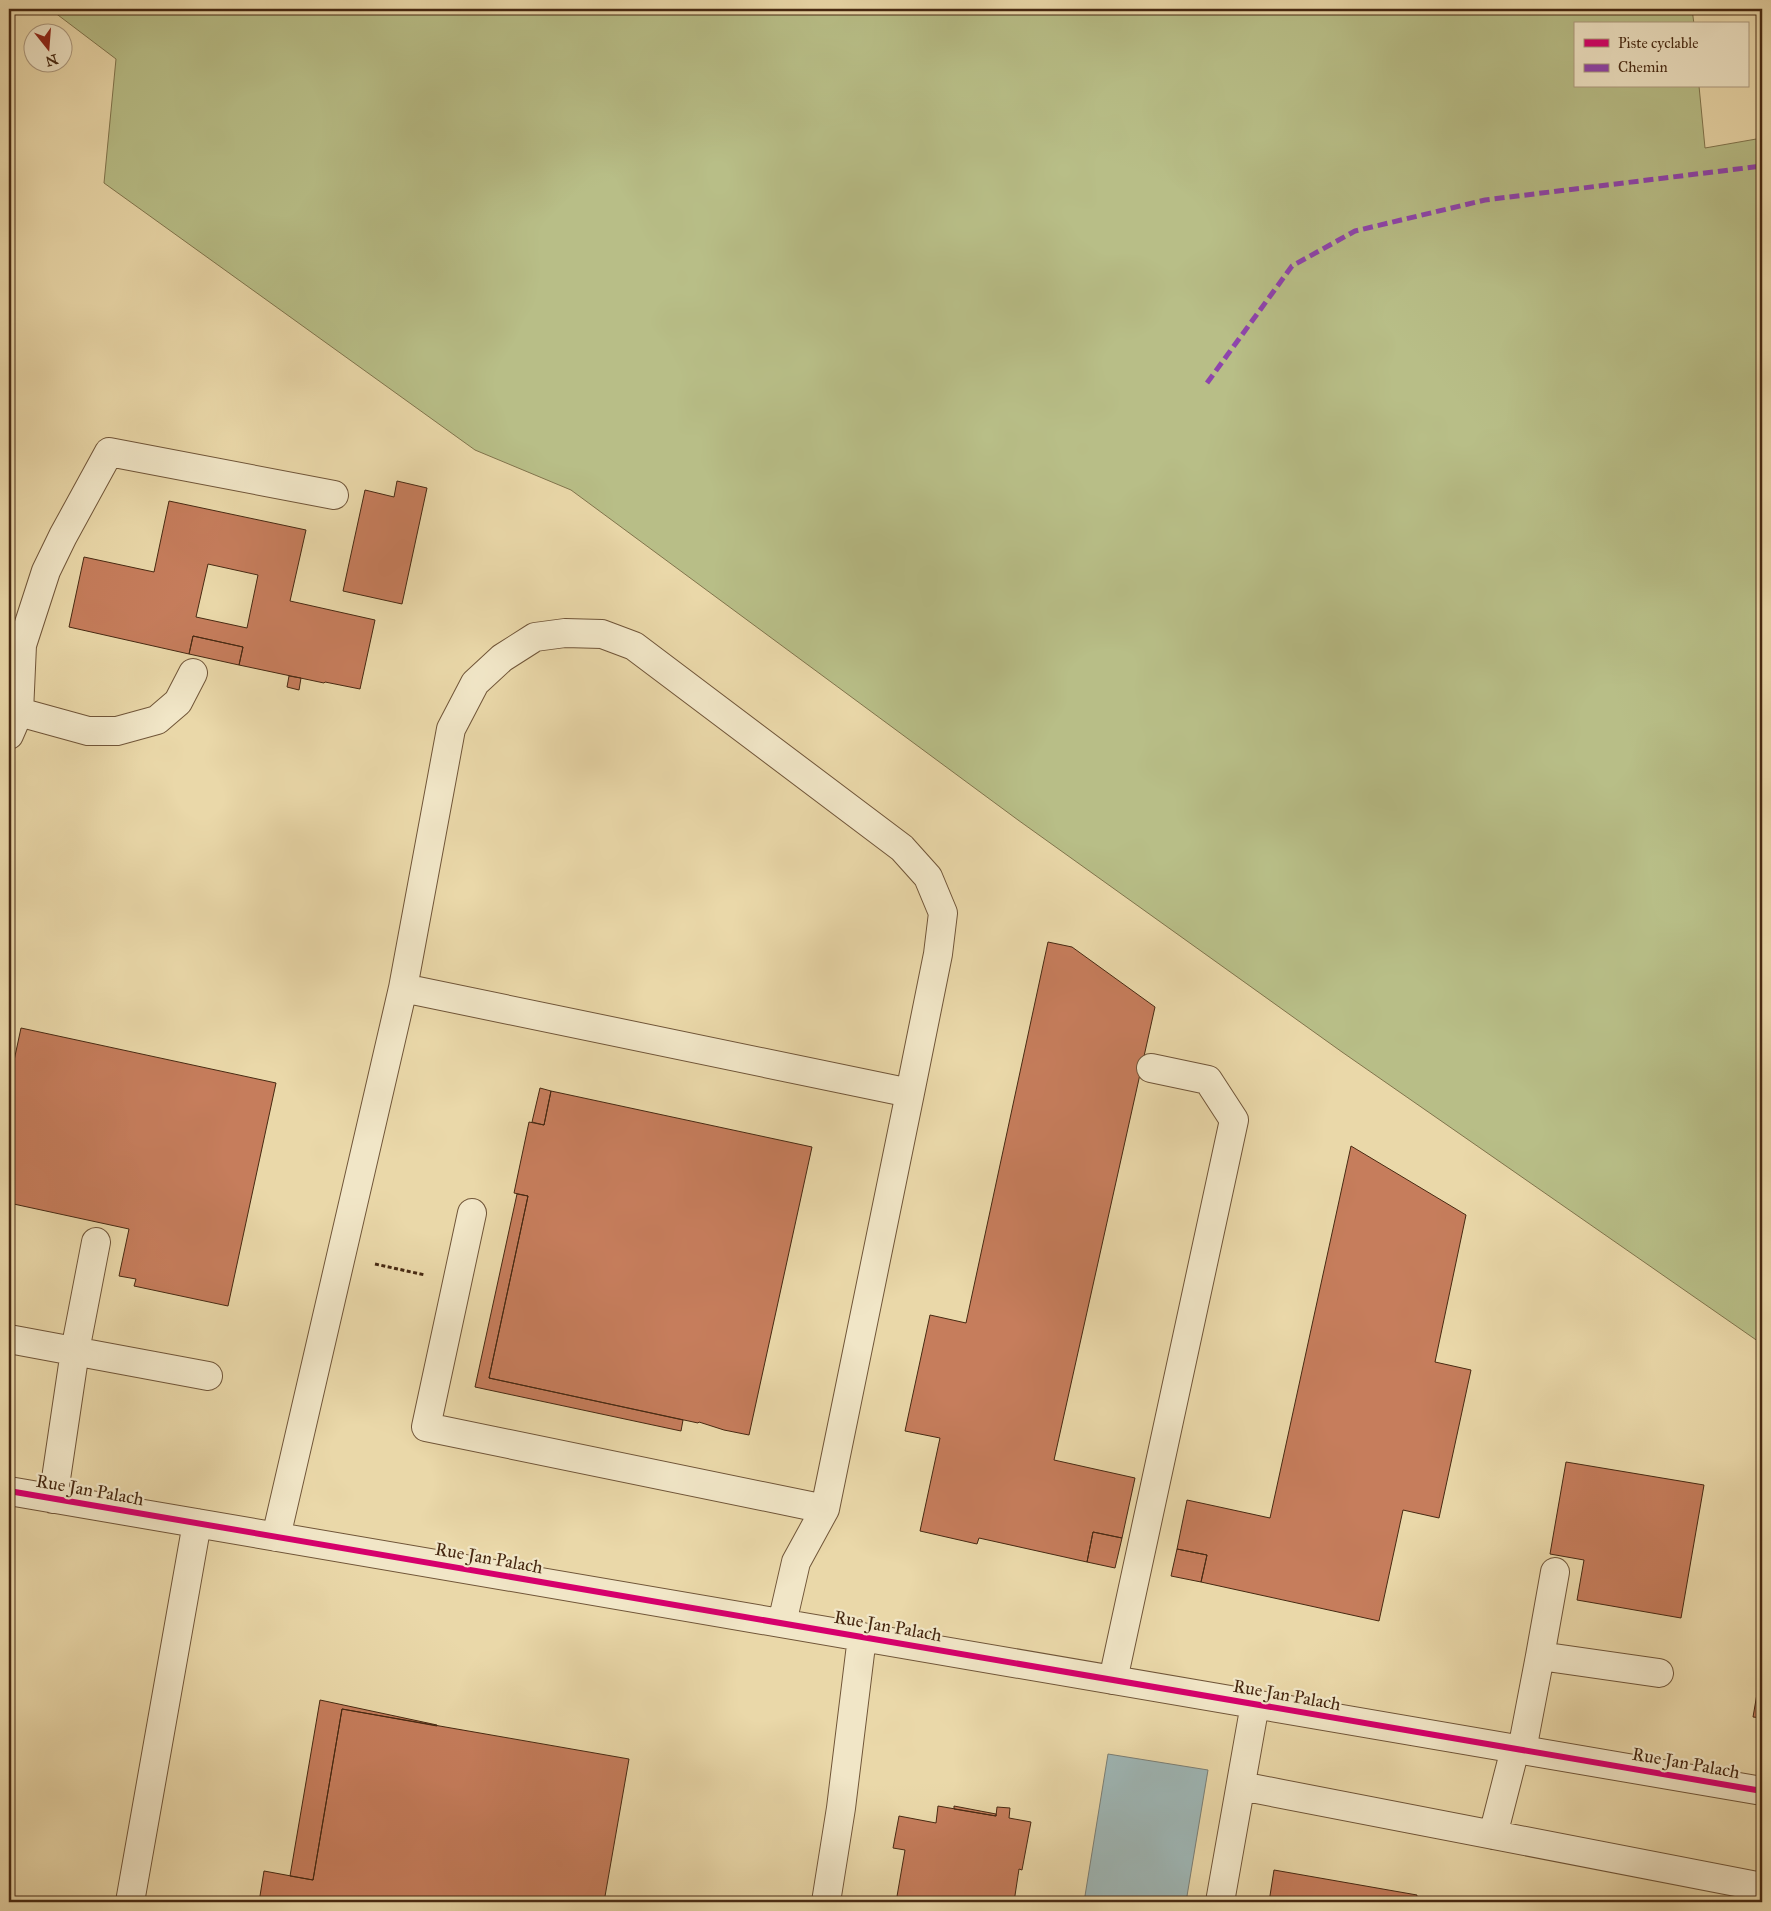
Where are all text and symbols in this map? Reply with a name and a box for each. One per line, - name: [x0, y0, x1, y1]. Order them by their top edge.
- north arrow: [22, 22, 72, 72]
- legend: [1574, 22, 1748, 88]
- text: Piste cyclable: [1618, 34, 1698, 52]
- text: N: [43, 50, 60, 70]
- text: Chemin: [1618, 58, 1668, 76]
- street label: Rue Jan Palach: [34, 1470, 146, 1511]
- street label: Rue Jan Palach: [433, 1538, 545, 1579]
- street label: Rue Jan Palach: [832, 1606, 944, 1647]
- street label: Rue Jan Palach: [1231, 1675, 1343, 1716]
- street label: Rue Jan Palach: [1630, 1743, 1742, 1784]

